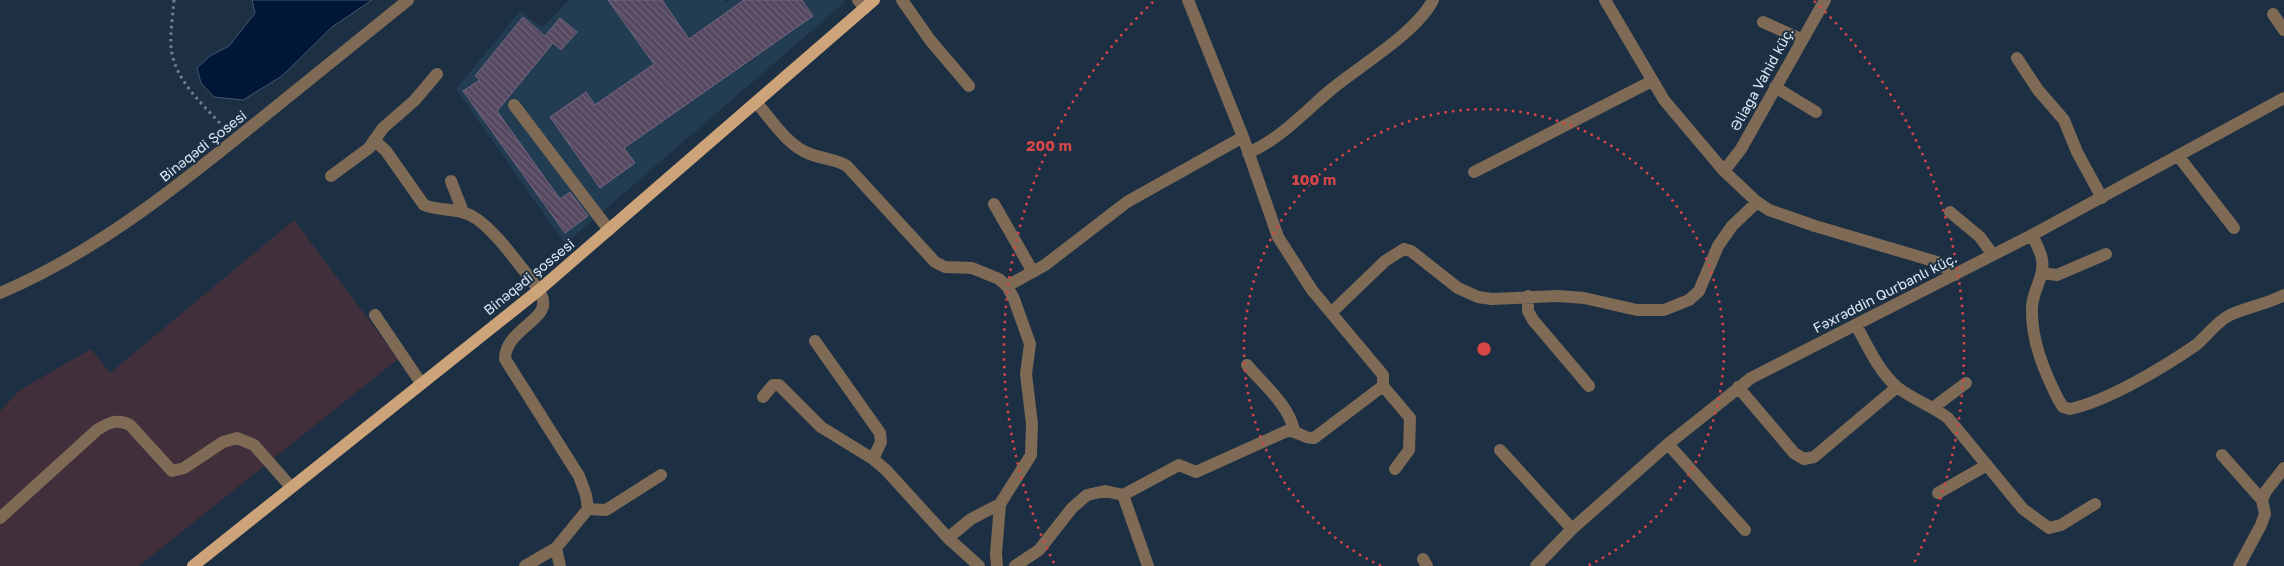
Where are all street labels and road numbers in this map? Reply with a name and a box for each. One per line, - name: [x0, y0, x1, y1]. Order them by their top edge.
- street label: Əliağa Vahid küç.: [1726, 24, 1797, 133]
- street label: Binəqədi Şosesi: [156, 106, 250, 185]
- street label: Binəqədi şossesi: [480, 235, 577, 318]
- street label: Fəxrəddin Qurbanlı küç.: [1810, 249, 1960, 336]

